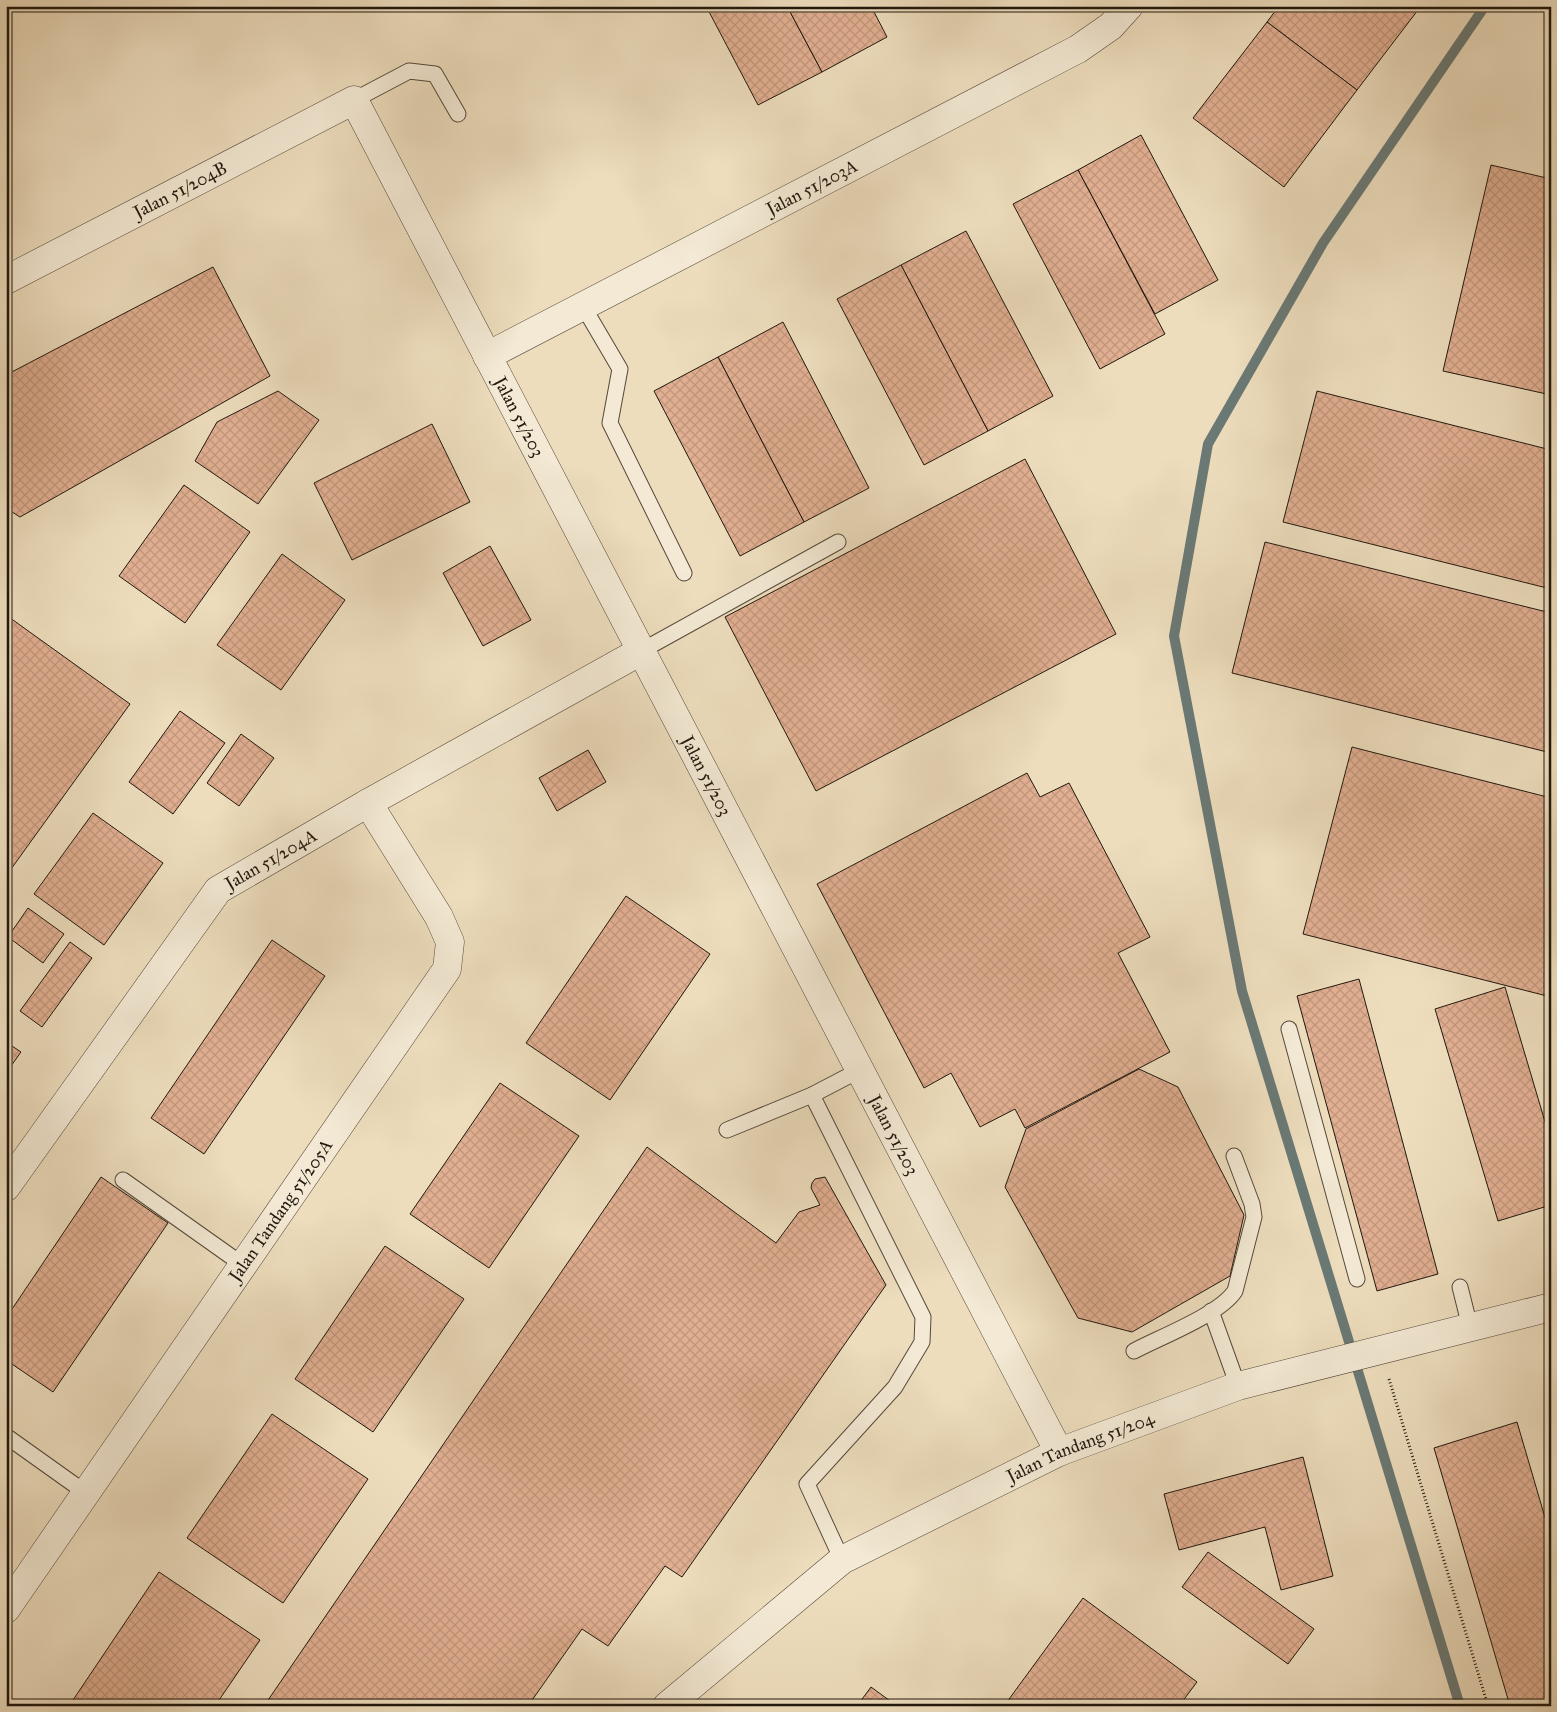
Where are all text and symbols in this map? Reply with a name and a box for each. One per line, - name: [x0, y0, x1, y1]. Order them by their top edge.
- street label: Jalan 51/203A: [761, 155, 861, 222]
- street label: Jalan 51/204B: [128, 157, 231, 225]
- street label: Jalan 51/203: [487, 371, 549, 461]
- street label: Jalan 51/203: [675, 730, 736, 820]
- street label: Jalan 51/204A: [219, 824, 321, 896]
- street label: Jalan 51/203: [862, 1089, 924, 1179]
- street label: Jalan Tandang 51/205A: [223, 1135, 337, 1288]
- street label: Jalan Tandang 51/204: [1001, 1407, 1158, 1489]

